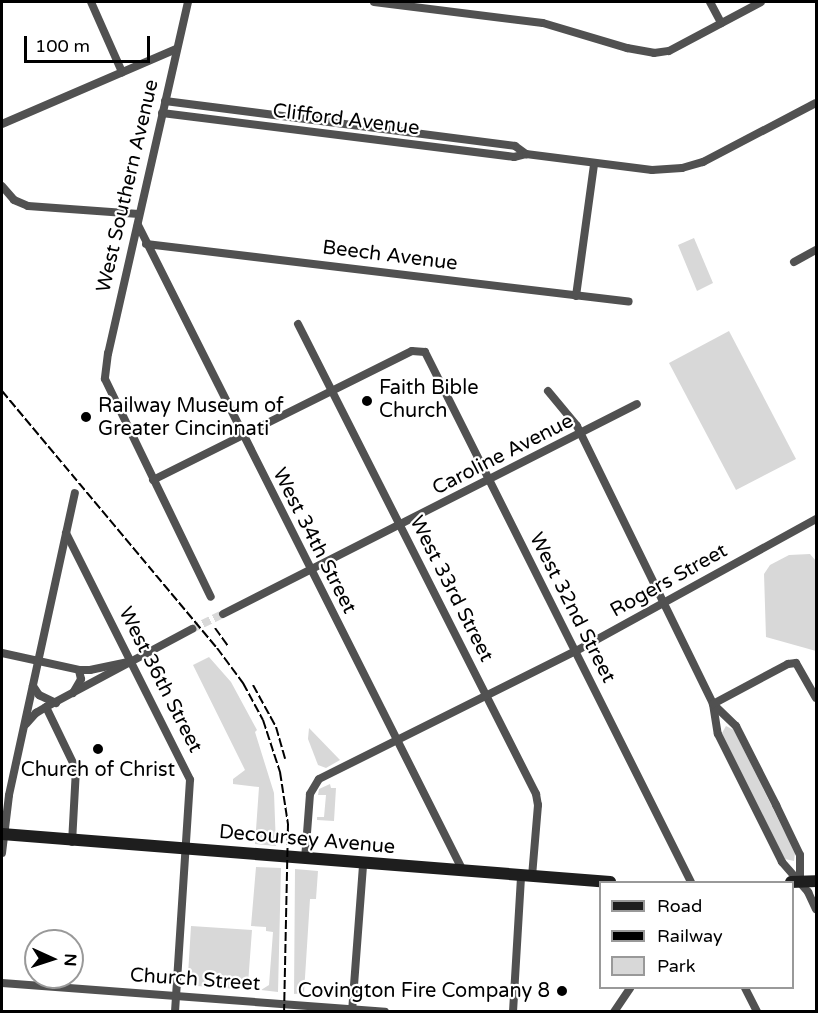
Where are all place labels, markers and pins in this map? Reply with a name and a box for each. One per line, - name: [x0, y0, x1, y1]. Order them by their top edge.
- place label: Faith Bible Church: [379, 377, 478, 424]
- place label: Railway Museum of Greater Cincinnati: [98, 394, 284, 441]
- marker: Faith Bible Church: [360, 394, 374, 408]
- marker: Railway Museum of Greater Cincinnati: [79, 410, 93, 424]
- marker: Church of Christ: [91, 742, 105, 756]
- place label: Church of Christ: [21, 758, 175, 782]
- place label: Covington Fire Company 8: [298, 979, 550, 1003]
- marker: Covington Fire Company 8: [555, 984, 569, 998]

